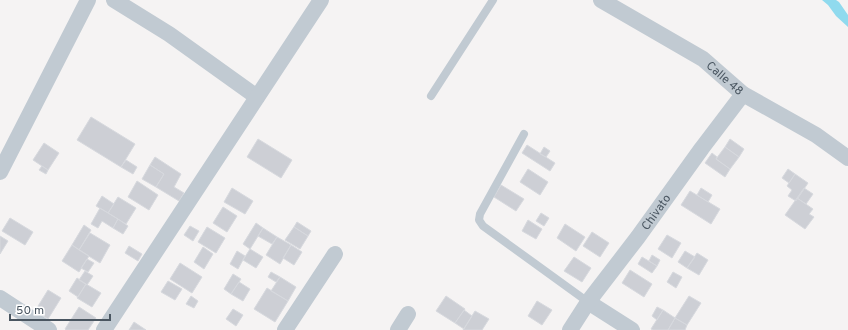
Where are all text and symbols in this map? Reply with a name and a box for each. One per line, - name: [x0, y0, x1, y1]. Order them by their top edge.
- street label: Calle 48: [702, 58, 746, 100]
- street label: Chivato: [638, 191, 675, 234]
- scale bar: [10, 296, 110, 322]
- text: 50 m: [16, 303, 44, 319]

